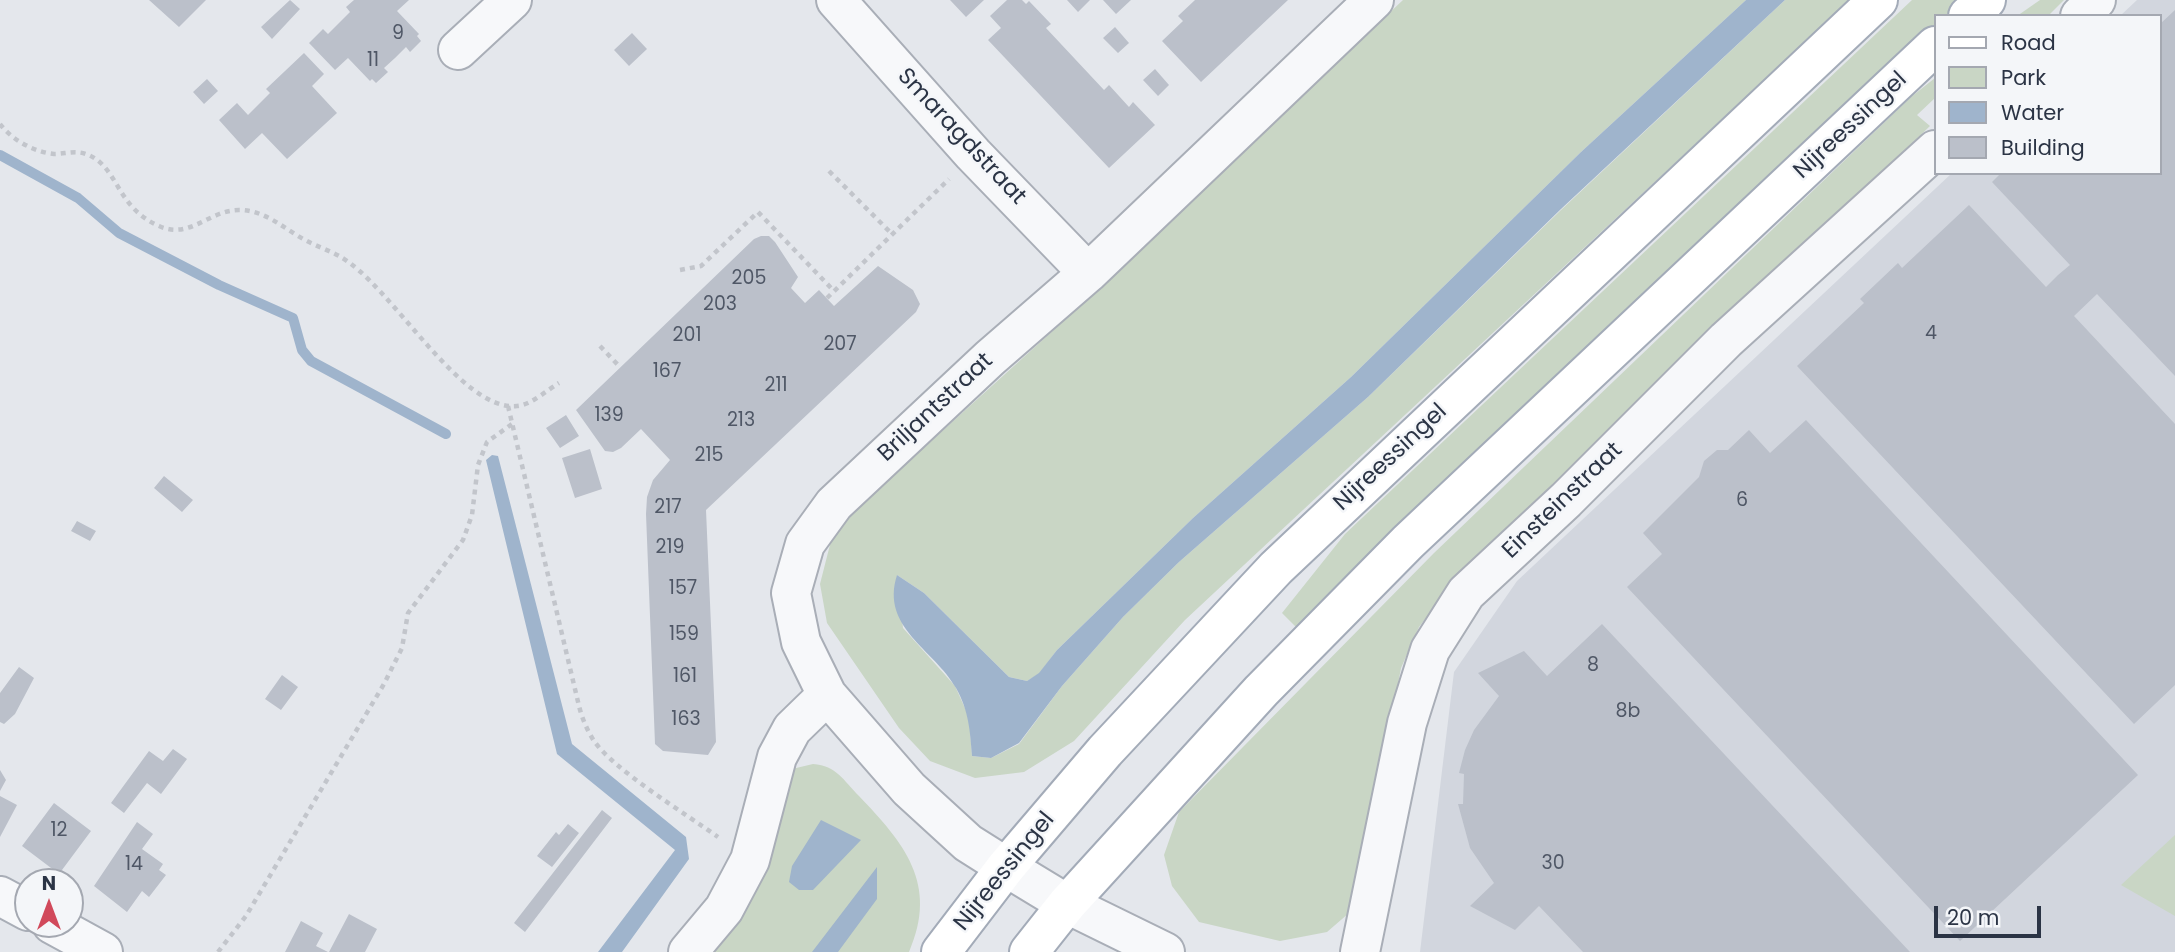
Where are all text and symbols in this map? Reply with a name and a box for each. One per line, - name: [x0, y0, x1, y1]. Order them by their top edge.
- legend: [1934, 14, 2161, 175]
- house number: 9: [392, 23, 404, 45]
- text: Road: [2001, 28, 2056, 57]
- house number: 11: [367, 50, 379, 72]
- street label: Smaragdstraat: [891, 63, 1031, 211]
- text: Park: [2001, 63, 2046, 92]
- street label: Nijreessingel: [1789, 67, 1913, 185]
- text: Water: [2001, 98, 2064, 127]
- text: Building: [2001, 133, 2085, 162]
- house number: 205: [732, 268, 766, 290]
- house number: 203: [703, 294, 737, 316]
- house number: 4: [1925, 323, 1937, 345]
- house number: 201: [673, 325, 701, 347]
- house number: 207: [823, 334, 857, 356]
- street label: Briljantstraat: [873, 348, 999, 468]
- house number: 167: [653, 361, 681, 383]
- house number: 211: [764, 375, 788, 397]
- street label: Nijreessingel: [1329, 399, 1453, 517]
- house number: 139: [594, 405, 624, 427]
- house number: 213: [727, 410, 755, 432]
- street label: Einsteinstraat: [1497, 437, 1629, 565]
- house number: 215: [695, 445, 723, 467]
- house number: 6: [1736, 490, 1748, 512]
- house number: 217: [654, 497, 682, 519]
- house number: 219: [656, 537, 684, 559]
- house number: 157: [669, 578, 697, 600]
- house number: 159: [669, 624, 699, 646]
- house number: 8: [1587, 655, 1599, 677]
- house number: 161: [673, 666, 697, 688]
- house number: 8b: [1616, 701, 1640, 723]
- house number: 163: [671, 709, 701, 731]
- street label: Nijreessingel: [949, 807, 1061, 937]
- house number: 12: [50, 820, 68, 842]
- house number: 30: [1541, 853, 1565, 875]
- house number: 14: [125, 854, 143, 876]
- north arrow: [14, 868, 84, 938]
- text: N: [42, 870, 56, 897]
- scale bar: [1937, 892, 2044, 936]
- text: 20 m: [1947, 903, 2000, 932]

